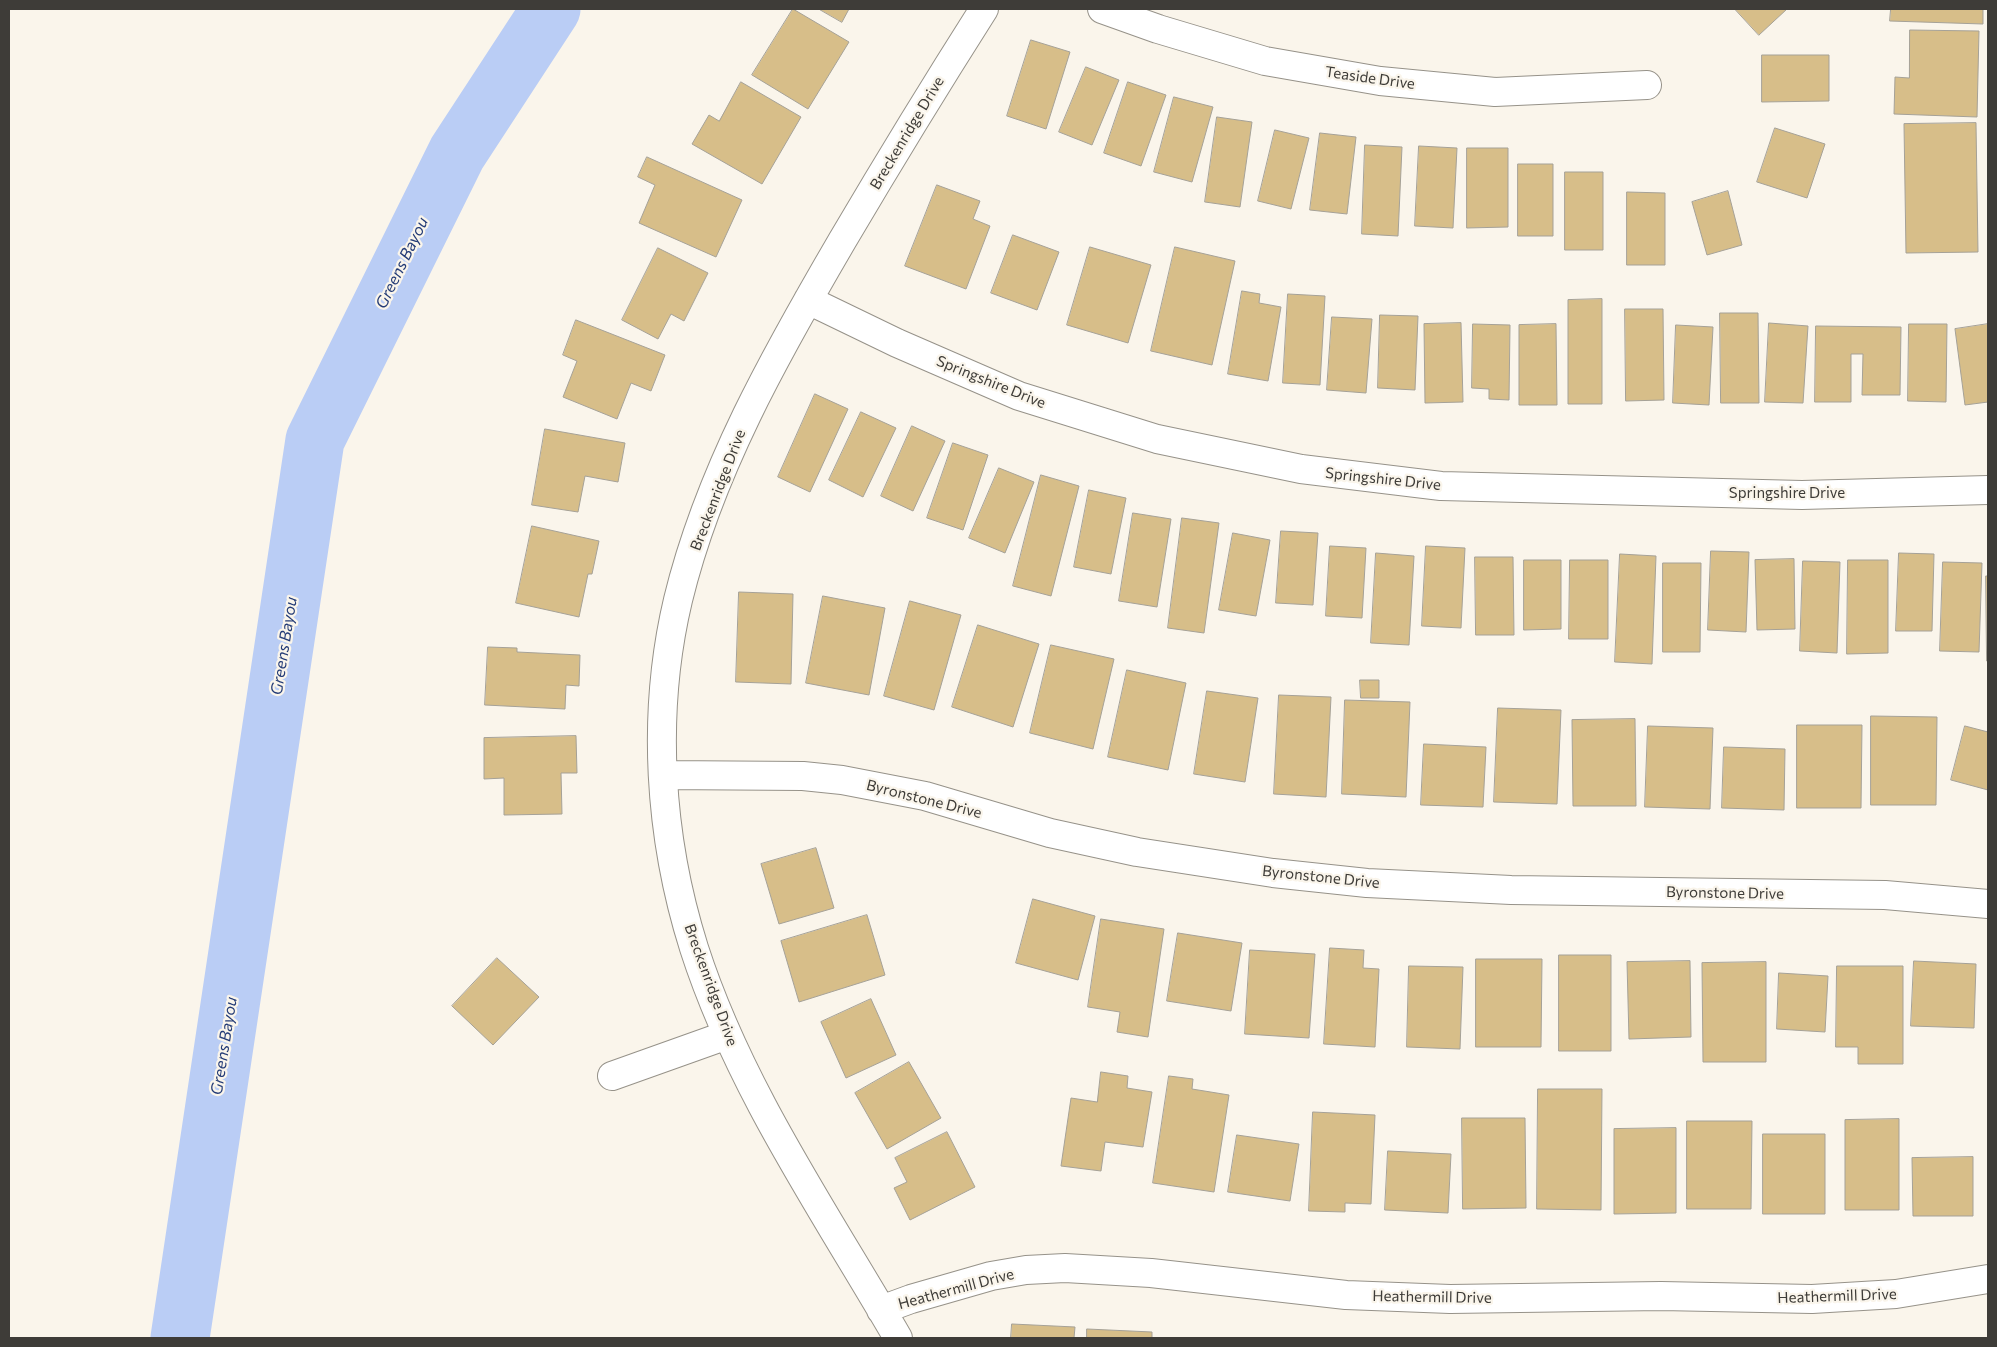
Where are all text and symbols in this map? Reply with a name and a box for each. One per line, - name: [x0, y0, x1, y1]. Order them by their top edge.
- street label: Teaside Drive: [1324, 63, 1416, 93]
- street label: Breckenridge Drive: [866, 73, 948, 193]
- water label: Greens Bayou: [372, 214, 432, 312]
- street label: Springshire Drive: [934, 352, 1048, 412]
- street label: Breckenridge Drive: [687, 427, 749, 553]
- street label: Springshire Drive: [1324, 464, 1442, 494]
- street label: Springshire Drive: [1729, 484, 1845, 502]
- water label: Greens Bayou: [267, 596, 301, 696]
- street label: Byronstone Drive: [865, 776, 983, 822]
- street label: Byronstone Drive: [1261, 862, 1381, 892]
- street label: Byronstone Drive: [1666, 883, 1784, 903]
- street label: Breckenridge Drive: [681, 922, 741, 1048]
- water label: Greens Bayou: [207, 996, 241, 1096]
- street label: Heathermill Drive: [896, 1265, 1016, 1313]
- street label: Heathermill Drive: [1777, 1285, 1897, 1307]
- street label: Heathermill Drive: [1372, 1287, 1492, 1307]

